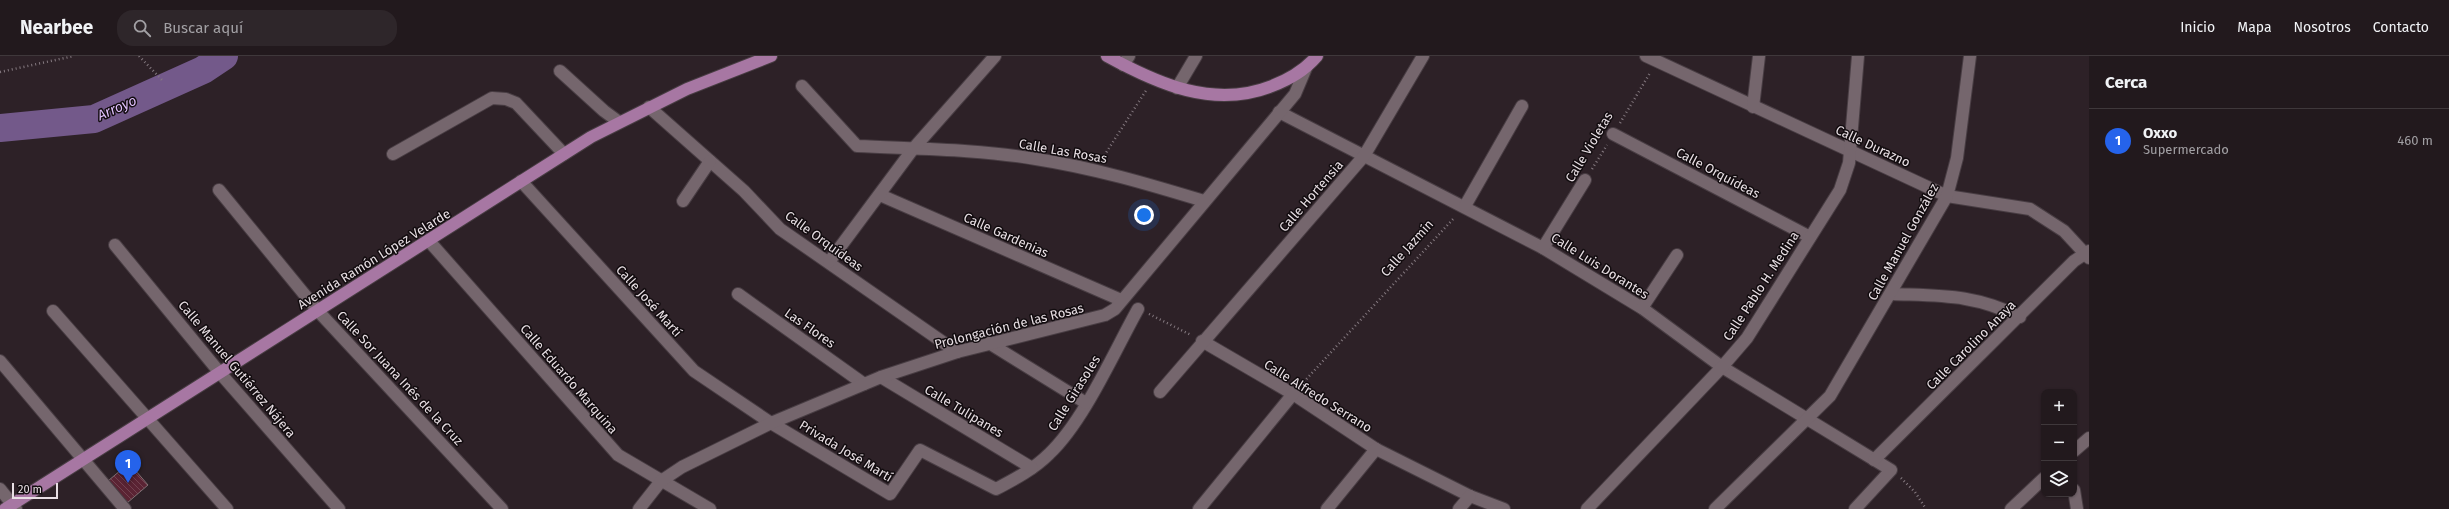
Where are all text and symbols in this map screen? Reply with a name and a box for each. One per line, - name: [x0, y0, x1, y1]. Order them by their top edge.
- search box: [117, 10, 397, 46]
- text: Nearbee: [20, 16, 93, 39]
- icon: search: [131, 17, 153, 39]
- text: Buscar aquí: [163, 19, 243, 37]
- text: Inicio: [2180, 19, 2215, 36]
- text: Mapa: [2237, 19, 2272, 36]
- text: Nosotros: [2294, 19, 2351, 36]
- text: Contacto: [2373, 19, 2429, 36]
- text: Cerca: [2105, 72, 2147, 93]
- water label: Arroyo: [94, 92, 139, 125]
- street label: Calle Violetas: [1562, 109, 1616, 185]
- street label: Calle Durazno: [1833, 122, 1913, 170]
- text: Oxxo: [2143, 124, 2177, 142]
- text: 1: [2115, 133, 2121, 148]
- text: 460 m: [2397, 133, 2433, 148]
- street label: Calle Las Rosas: [1018, 136, 1108, 166]
- text: Supermercado: [2143, 142, 2229, 157]
- street label: Calle Orquídeas: [1674, 145, 1762, 201]
- street label: Calle Hortensia: [1276, 157, 1346, 235]
- street label: Calle Manuel González: [1865, 181, 1942, 303]
- your location: [1134, 205, 1154, 225]
- street label: Avenida Ramón López Velarde: [295, 206, 453, 312]
- street label: Calle Orquídeas: [782, 208, 866, 274]
- street label: Calle Gardenias: [961, 210, 1051, 260]
- street label: Calle Jazmín: [1378, 216, 1436, 280]
- street label: Calle Pablo H. Medina: [1720, 229, 1802, 343]
- street label: Calle Luis Dorantes: [1549, 230, 1651, 302]
- street label: Calle José Martí: [613, 262, 685, 340]
- street label: Calle Carolino Anaya: [1923, 297, 2019, 393]
- street label: Calle Manuel Gutiérrez Nájera: [175, 298, 299, 440]
- street label: Prolongación de las Rosas: [933, 300, 1085, 352]
- street label: Las Flores: [782, 305, 838, 351]
- street label: Calle Sor Juana Inés de la Cruz: [334, 308, 466, 448]
- street label: Calle Eduardo Marquina: [517, 321, 621, 437]
- street label: Calle Girasoles: [1045, 353, 1103, 433]
- street label: Calle Alfredo Serrano: [1261, 357, 1375, 435]
- street label: Calle Tulipanes: [922, 382, 1006, 440]
- map controls: [2041, 389, 2077, 497]
- button: +: [2041, 389, 2077, 425]
- street label: Privada José Martí: [797, 417, 896, 485]
- button: −: [2041, 425, 2077, 461]
- pin: 1: [115, 450, 141, 483]
- button: layers: [2041, 461, 2077, 497]
- scale bar: [12, 481, 58, 500]
- text: 20 m: [18, 483, 42, 496]

